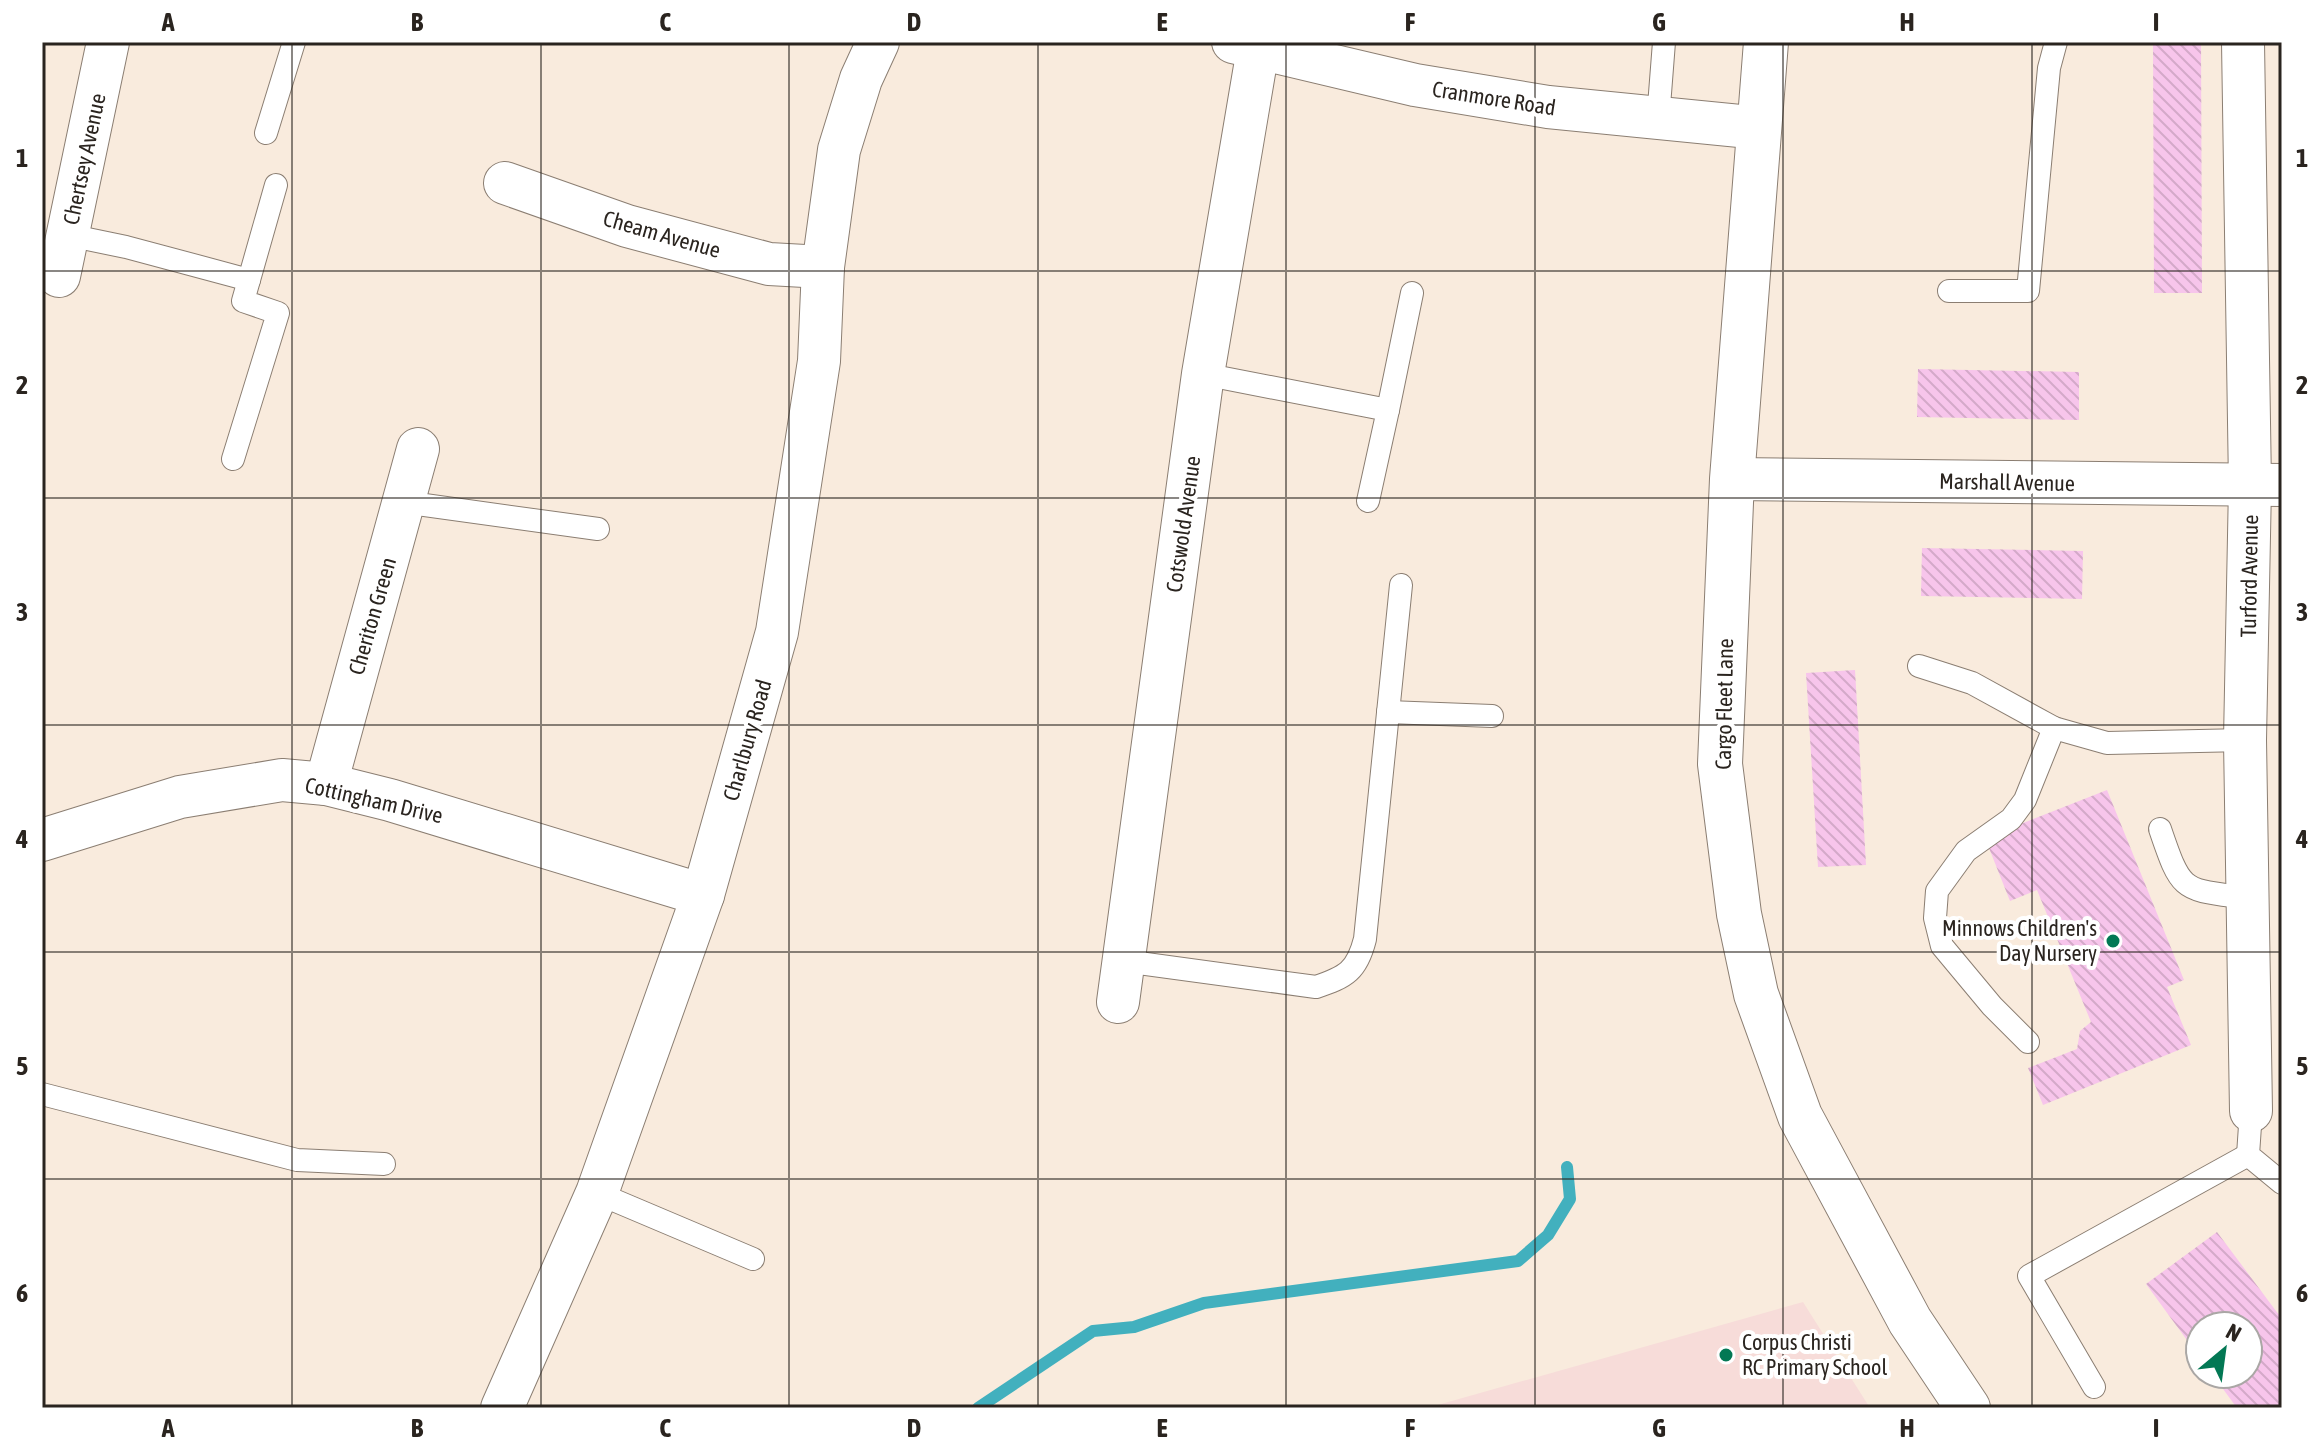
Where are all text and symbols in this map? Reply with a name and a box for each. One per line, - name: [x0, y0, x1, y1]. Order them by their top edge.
- text: A: [161, 7, 175, 37]
- text: B: [411, 7, 424, 37]
- text: C: [659, 7, 671, 37]
- text: D: [907, 7, 921, 37]
- text: E: [1156, 7, 1168, 37]
- text: F: [1405, 7, 1416, 37]
- text: G: [1652, 7, 1666, 37]
- text: H: [1899, 7, 1915, 37]
- text: I: [2153, 7, 2159, 37]
- street label: Cranmore Road: [1430, 75, 1558, 121]
- street label: Chertsey Avenue: [57, 91, 111, 227]
- text: 1: [16, 143, 28, 173]
- text: 1: [2296, 143, 2308, 173]
- street label: Cheam Avenue: [600, 205, 724, 263]
- text: 2: [16, 370, 28, 400]
- text: 2: [2296, 370, 2308, 400]
- street label: Cotswold Avenue: [1161, 454, 1205, 594]
- street label: Marshall Avenue: [1939, 468, 2075, 496]
- street label: Turford Avenue: [2235, 514, 2263, 638]
- street label: Cheriton Green: [343, 554, 401, 678]
- text: 3: [16, 597, 28, 627]
- text: 3: [2296, 597, 2308, 627]
- street label: Cargo Fleet Lane: [1710, 638, 1738, 770]
- street label: Charlbury Road: [717, 676, 777, 804]
- street label: Cottingham Drive: [303, 772, 445, 828]
- text: 4: [15, 824, 28, 854]
- text: 4: [2295, 824, 2308, 854]
- place label: Minnows Children's Day Nursery: [1942, 915, 2097, 966]
- marker: Minnows Children's Day Nursery: [2104, 932, 2122, 950]
- text: 5: [16, 1051, 28, 1081]
- text: 5: [2296, 1051, 2308, 1081]
- text: 6: [16, 1278, 28, 1308]
- text: 6: [2296, 1278, 2308, 1308]
- north arrow: [2184, 1310, 2264, 1390]
- text: N: [2222, 1318, 2246, 1347]
- place label: Corpus Christi RC Primary School: [1742, 1329, 1887, 1380]
- marker: Corpus Christi RC Primary School: [1717, 1346, 1735, 1364]
- text: A: [161, 1413, 175, 1443]
- text: B: [411, 1413, 424, 1443]
- text: C: [659, 1413, 671, 1443]
- text: D: [907, 1413, 921, 1443]
- text: E: [1156, 1413, 1168, 1443]
- text: F: [1405, 1413, 1416, 1443]
- text: G: [1652, 1413, 1666, 1443]
- text: H: [1899, 1413, 1915, 1443]
- text: I: [2153, 1413, 2159, 1443]

